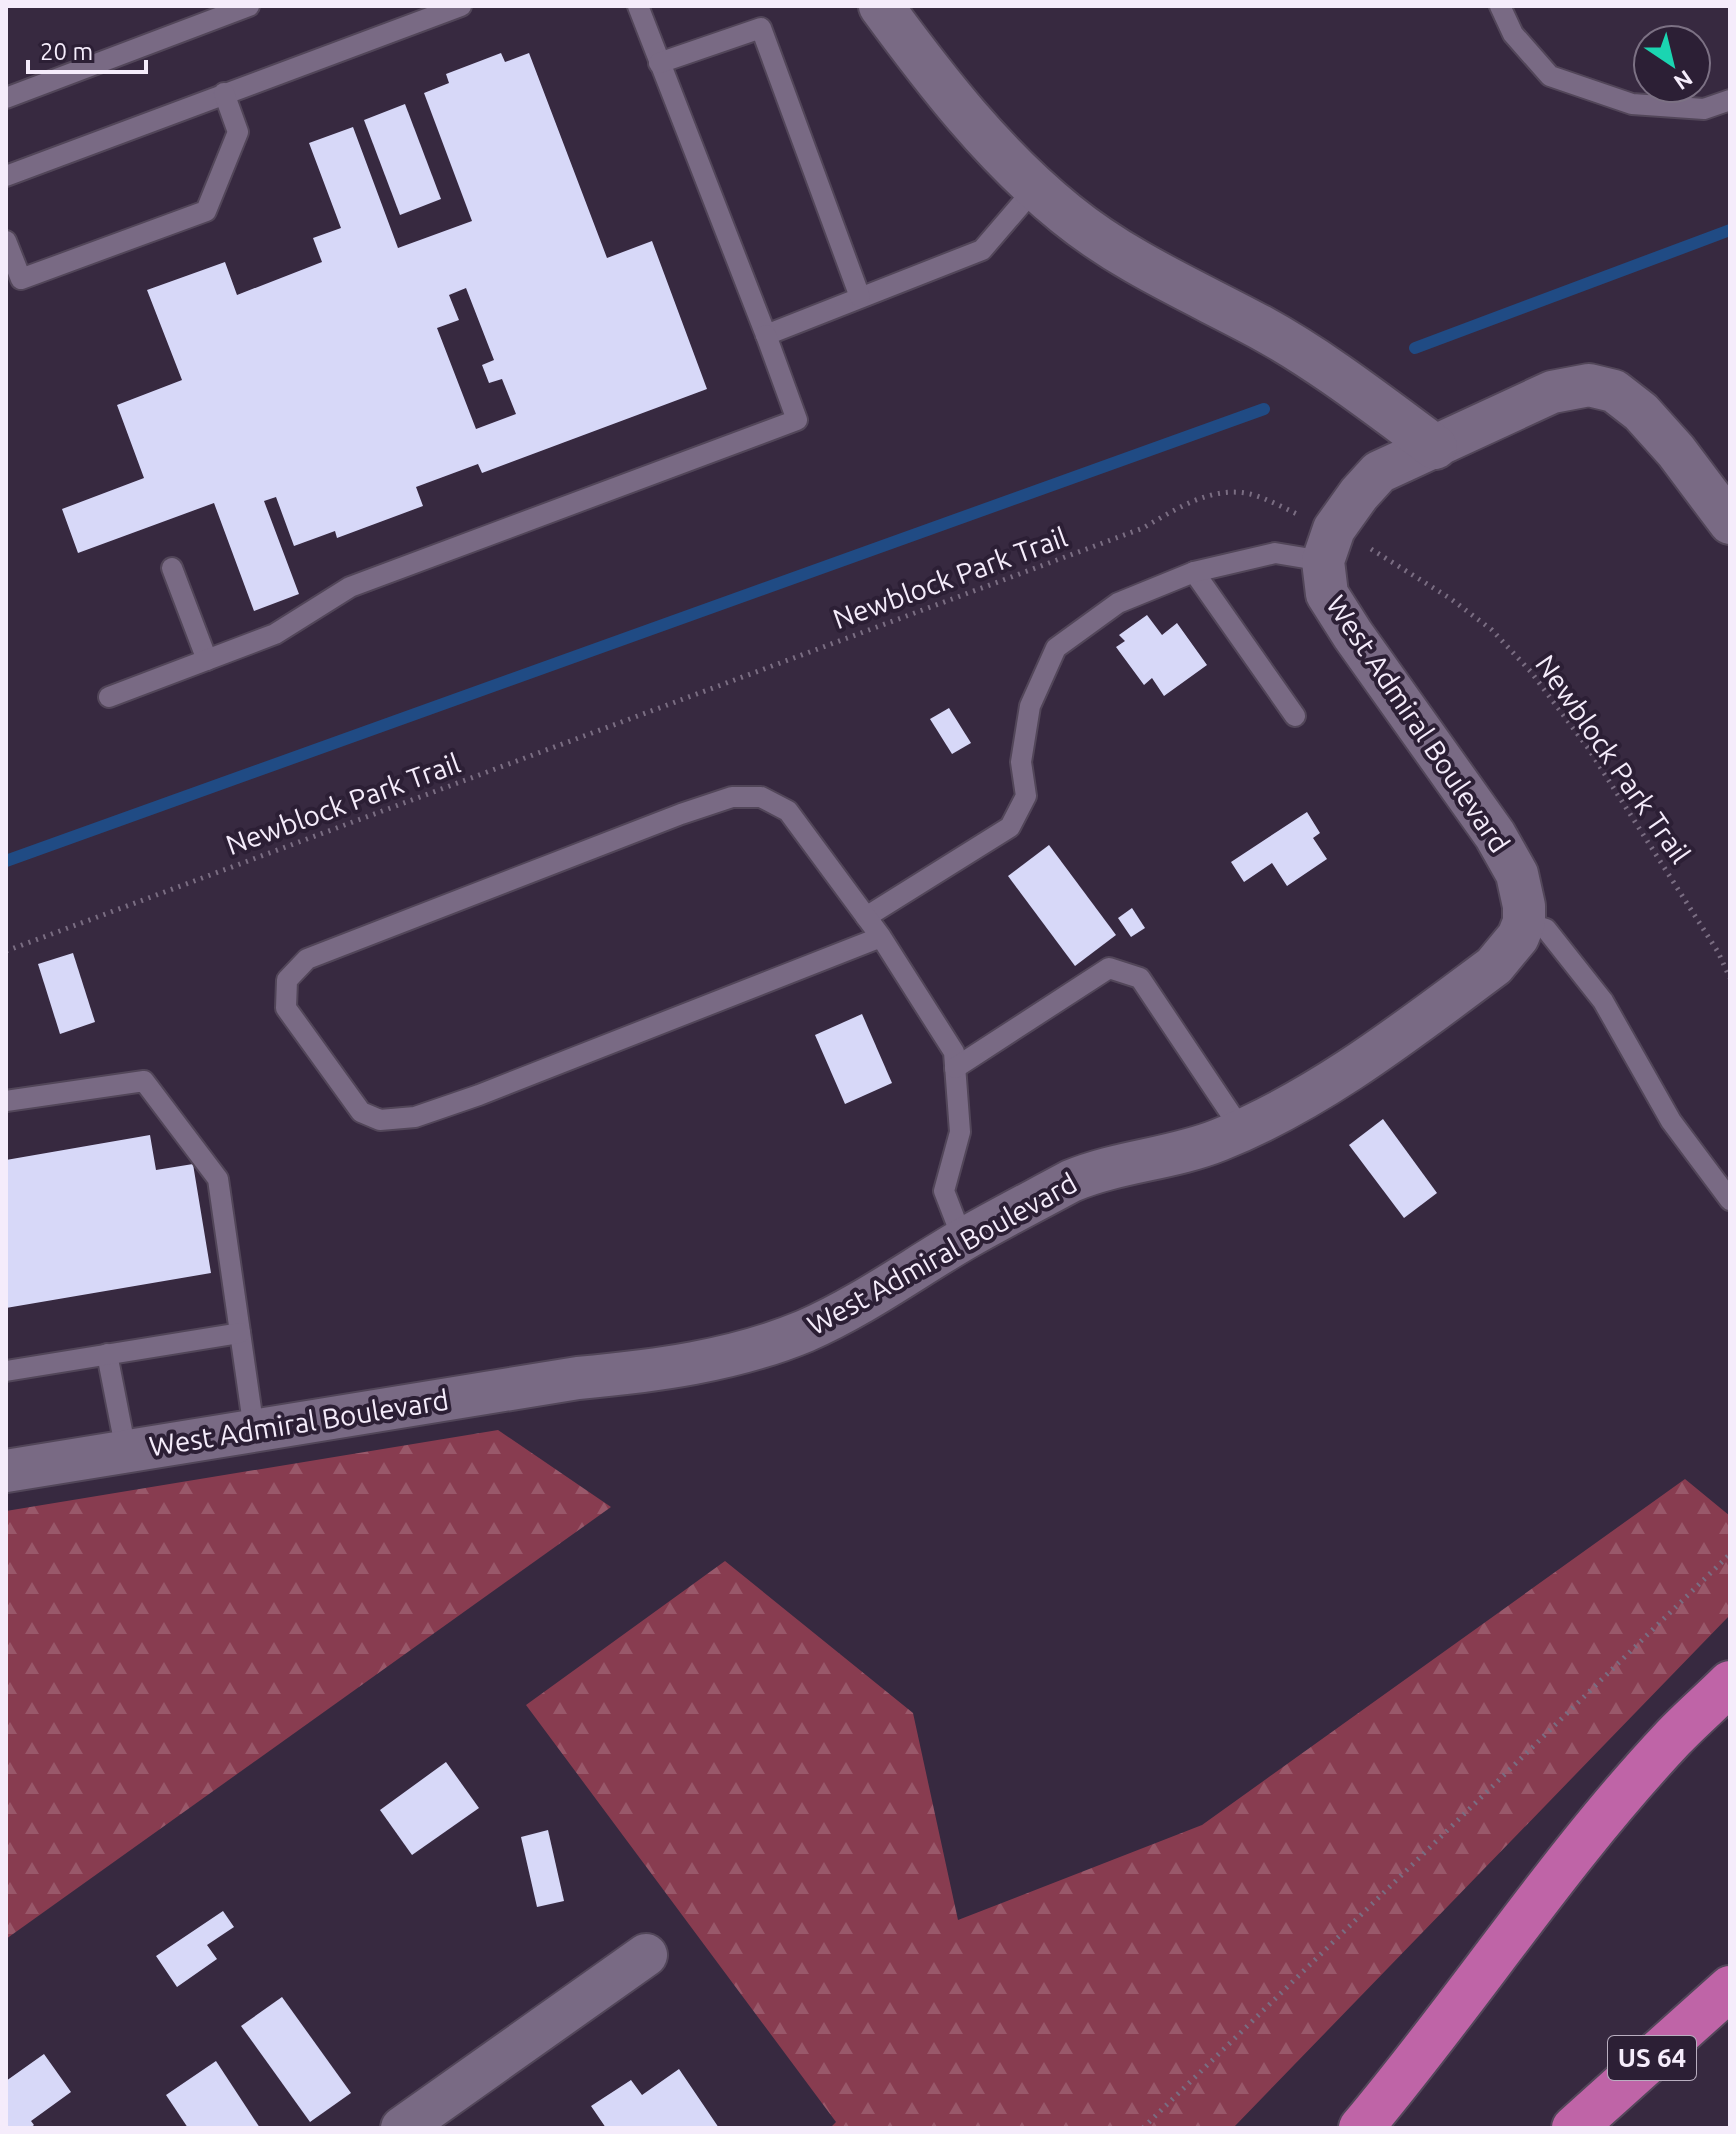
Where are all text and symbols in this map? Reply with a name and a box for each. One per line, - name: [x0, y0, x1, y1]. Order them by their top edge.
- scale bar: [28, 24, 146, 74]
- north arrow: [1632, 24, 1712, 104]
- text: 20 m: [40, 38, 93, 65]
- text: N: [1670, 66, 1698, 96]
- street label: Newblock Park Trail: [829, 521, 1071, 634]
- street label: West Admiral Boulevard: [1321, 590, 1516, 858]
- street label: Newblock Park Trail: [1530, 649, 1697, 869]
- street label: Newblock Park Trail: [222, 747, 464, 860]
- street label: West Admiral Boulevard: [802, 1167, 1082, 1340]
- street label: West Admiral Boulevard: [147, 1384, 451, 1461]
- road number: US 64: [1608, 2036, 1696, 2080]

